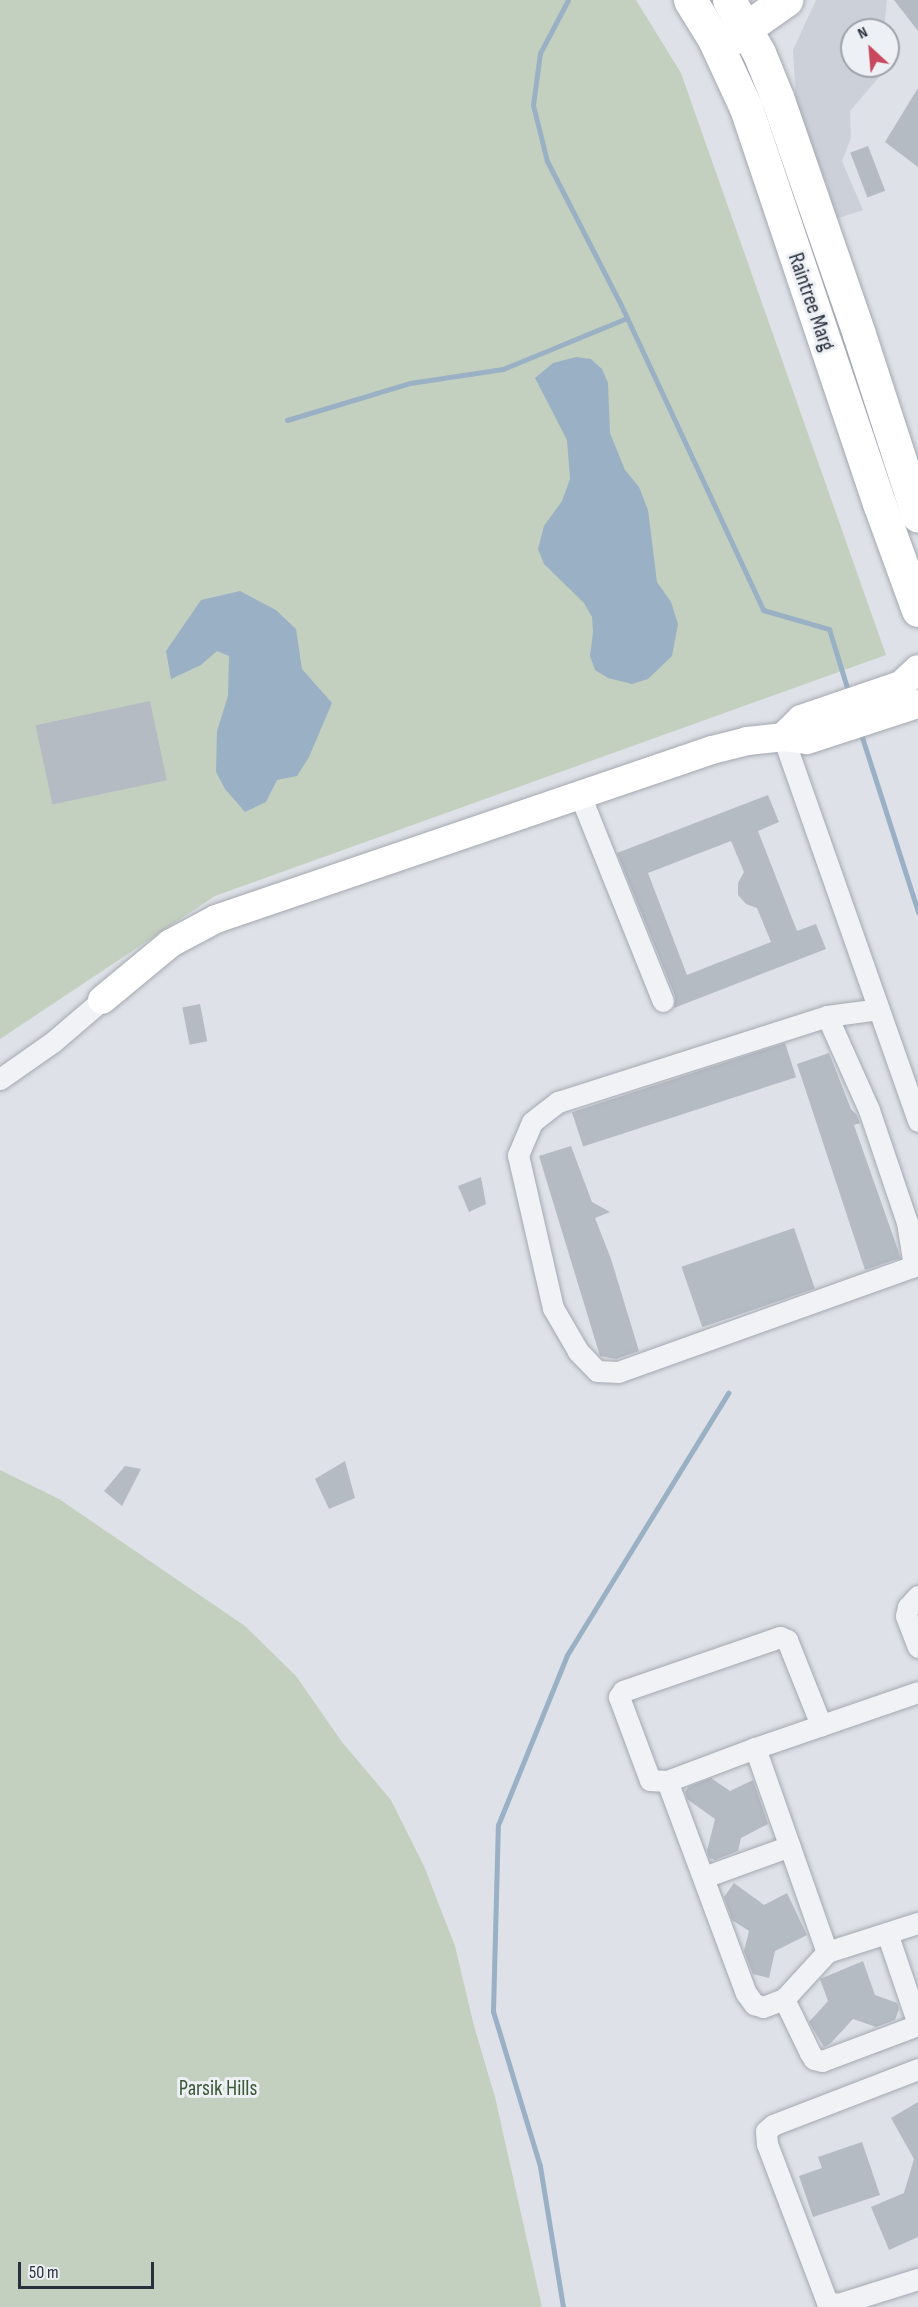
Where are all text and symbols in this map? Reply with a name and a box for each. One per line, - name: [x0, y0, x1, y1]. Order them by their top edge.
- north arrow: [840, 18, 900, 78]
- text: N: [855, 23, 871, 44]
- street label: Raintree Marg: [782, 250, 840, 354]
- park label: Parsik Hills: [179, 2076, 257, 2102]
- scale bar: [21, 2250, 158, 2288]
- text: 50 m: [29, 2262, 59, 2283]

